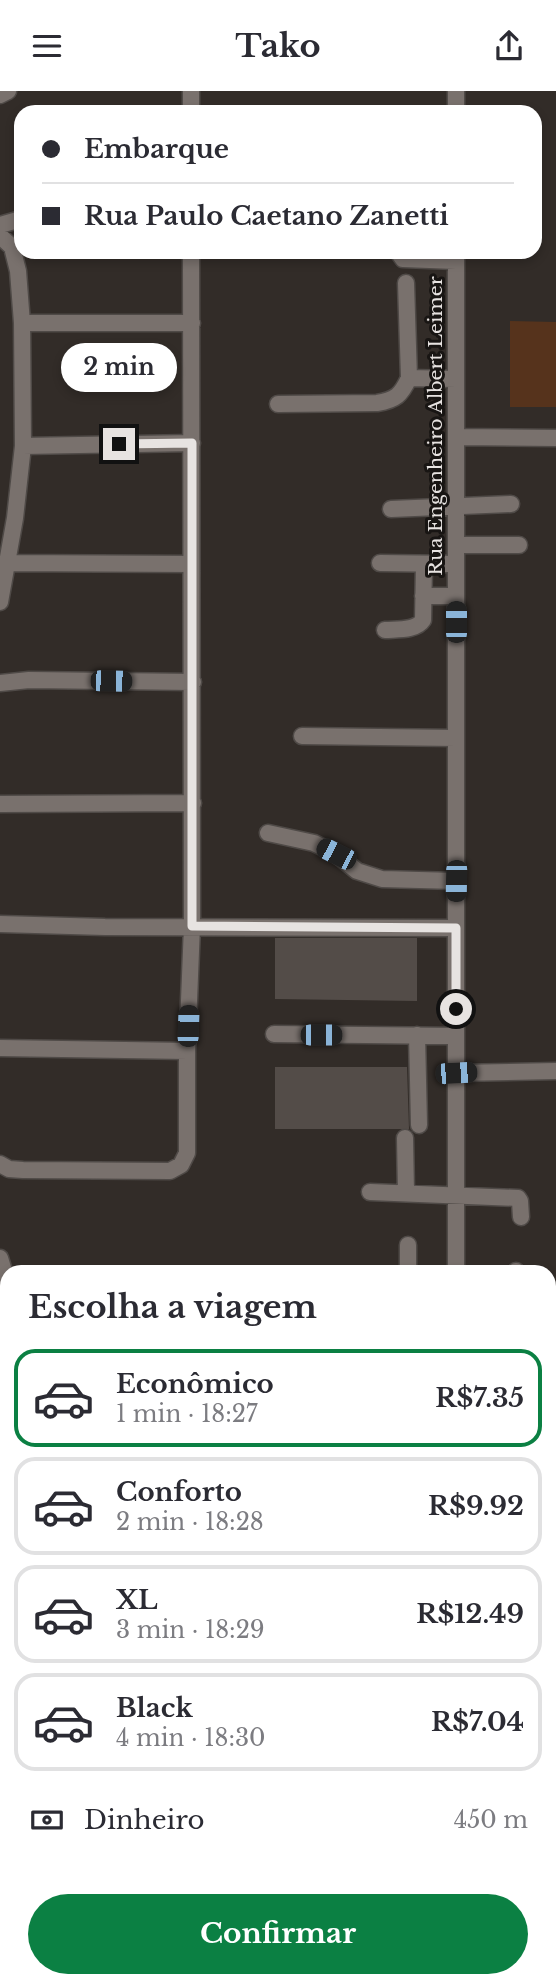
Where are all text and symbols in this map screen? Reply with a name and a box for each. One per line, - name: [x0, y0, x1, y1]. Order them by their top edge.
- text: Tako: [235, 26, 321, 66]
- icon: menu: [28, 27, 66, 65]
- icon: share: [490, 27, 528, 65]
- text: Embarque: [84, 133, 229, 165]
- text: Rua Paulo Caetano Zanetti: [84, 200, 449, 232]
- street label: Rua Engenheiro Albert Leimer: [424, 276, 447, 576]
- callout: 2 min: [61, 343, 177, 391]
- text: 2 min: [83, 353, 155, 381]
- route end: [103, 428, 135, 460]
- car: [446, 601, 467, 643]
- car: [90, 670, 133, 692]
- car: [313, 835, 360, 873]
- car: [446, 860, 467, 902]
- route start: [440, 993, 472, 1025]
- car: [177, 1005, 200, 1047]
- car: [301, 1025, 343, 1046]
- car: [435, 1061, 478, 1085]
- text: Escolha a viagem: [28, 1287, 317, 1327]
- icon: car: [32, 1367, 95, 1430]
- text: Econômico: [116, 1368, 274, 1400]
- text: R$7.35: [435, 1382, 524, 1414]
- text: 1 min · 18:27: [116, 1400, 257, 1428]
- icon: car: [32, 1475, 95, 1538]
- text: Conforto: [116, 1476, 242, 1508]
- text: R$9.92: [428, 1490, 524, 1522]
- text: 2 min · 18:28: [116, 1508, 264, 1536]
- icon: car: [32, 1583, 95, 1646]
- text: XL: [116, 1584, 158, 1616]
- text: R$12.49: [416, 1598, 524, 1630]
- text: 3 min · 18:29: [116, 1616, 265, 1644]
- icon: car: [32, 1691, 95, 1754]
- text: Black: [116, 1692, 193, 1724]
- text: R$7.04: [431, 1706, 524, 1738]
- text: 4 min · 18:30: [116, 1724, 266, 1752]
- icon: cash: [28, 1801, 66, 1839]
- text: Dinheiro: [84, 1804, 205, 1836]
- text: 450 m: [454, 1806, 528, 1834]
- button: Confirmar: [28, 1894, 528, 1974]

